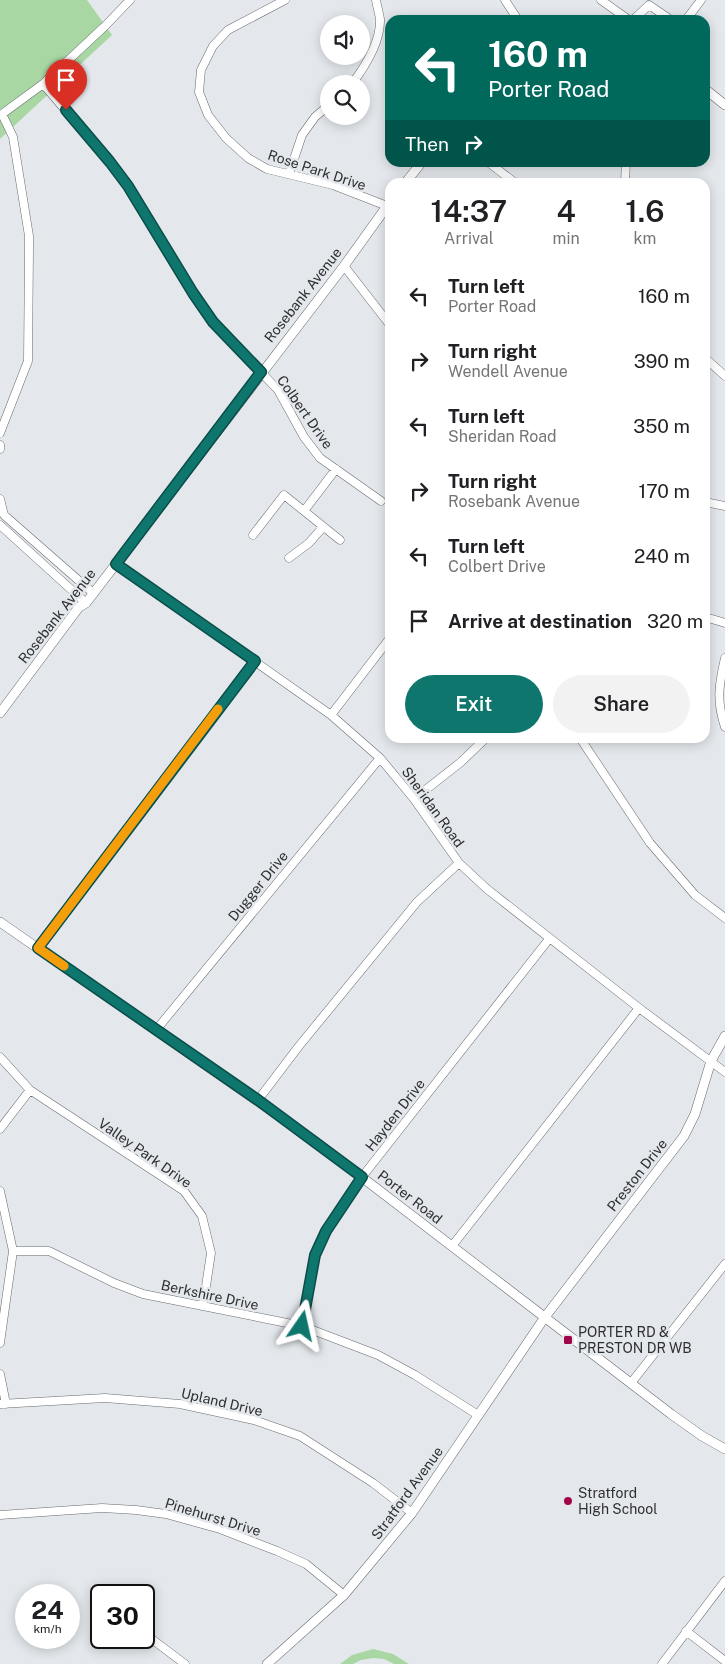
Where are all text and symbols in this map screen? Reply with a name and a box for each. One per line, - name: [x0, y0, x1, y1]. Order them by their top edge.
- map controls: [320, 15, 370, 125]
- button: sound: [320, 15, 370, 65]
- text: 160 m: [488, 34, 588, 75]
- icon: left: [405, 35, 470, 100]
- pin: [45, 59, 87, 110]
- icon: arrive: [52, 66, 80, 94]
- button: search: [320, 75, 370, 125]
- text: Porter Road: [488, 76, 609, 102]
- icon: right: [459, 130, 487, 158]
- text: Then: [405, 133, 449, 155]
- street label: Rose Park Drive: [266, 147, 368, 193]
- text: 14:37: [430, 193, 507, 229]
- text: 4: [557, 193, 576, 229]
- text: 1.6: [625, 193, 665, 229]
- text: Arrival: [444, 229, 494, 248]
- text: min: [553, 229, 580, 248]
- text: km: [633, 229, 656, 248]
- street label: Rosebank Avenue: [261, 244, 345, 345]
- text: Turn left: [448, 275, 525, 297]
- icon: left: [405, 282, 433, 310]
- text: 160 m: [638, 285, 690, 307]
- text: Porter Road: [448, 297, 536, 316]
- text: Turn right: [448, 340, 537, 362]
- icon: right: [405, 347, 433, 375]
- text: 390 m: [634, 350, 690, 372]
- text: Wendell Avenue: [448, 362, 568, 381]
- street label: Colbert Drive: [274, 372, 336, 452]
- text: Turn left: [448, 405, 525, 427]
- icon: left: [405, 412, 433, 440]
- text: 350 m: [633, 415, 690, 437]
- text: Sheridan Road: [448, 427, 557, 446]
- text: Turn right: [448, 470, 537, 492]
- icon: right: [405, 477, 433, 505]
- text: 170 m: [639, 480, 690, 502]
- text: Rosebank Avenue: [448, 492, 580, 511]
- text: Turn left: [448, 535, 525, 557]
- icon: left: [405, 542, 433, 570]
- text: 240 m: [634, 545, 690, 567]
- text: Colbert Drive: [448, 557, 546, 576]
- street label: Rosebank Avenue: [15, 565, 99, 666]
- icon: arrive: [405, 607, 433, 635]
- text: Arrive at destination: [448, 610, 632, 632]
- text: 320 m: [647, 610, 703, 632]
- button: Exit: [405, 675, 543, 733]
- button: Share: [553, 675, 690, 733]
- street label: Sheridan Road: [399, 764, 467, 850]
- street label: Dugger Drive: [225, 848, 291, 924]
- street label: Hayden Drive: [362, 1076, 428, 1154]
- street label: Valley Park Drive: [95, 1115, 195, 1191]
- street label: Preston Drive: [604, 1136, 670, 1214]
- street label: Porter Road: [375, 1167, 445, 1227]
- street label: Berkshire Drive: [160, 1277, 260, 1313]
- position arrow: [275, 1299, 327, 1351]
- place label: PORTER RD & PRESTON DR WB: [578, 1324, 692, 1356]
- marker: PORTER RD & PRESTON DR WB: [562, 1334, 574, 1346]
- street label: Upland Drive: [180, 1385, 264, 1419]
- street label: Stratford Avenue: [368, 1443, 446, 1542]
- place label: Stratford High School: [578, 1485, 657, 1517]
- street label: Pinehurst Drive: [163, 1495, 263, 1539]
- marker: Stratford High School: [562, 1495, 574, 1507]
- speed limit sign: 30: [90, 1584, 155, 1649]
- text: 24: [31, 1595, 64, 1625]
- text: km/h: [33, 1622, 62, 1636]

